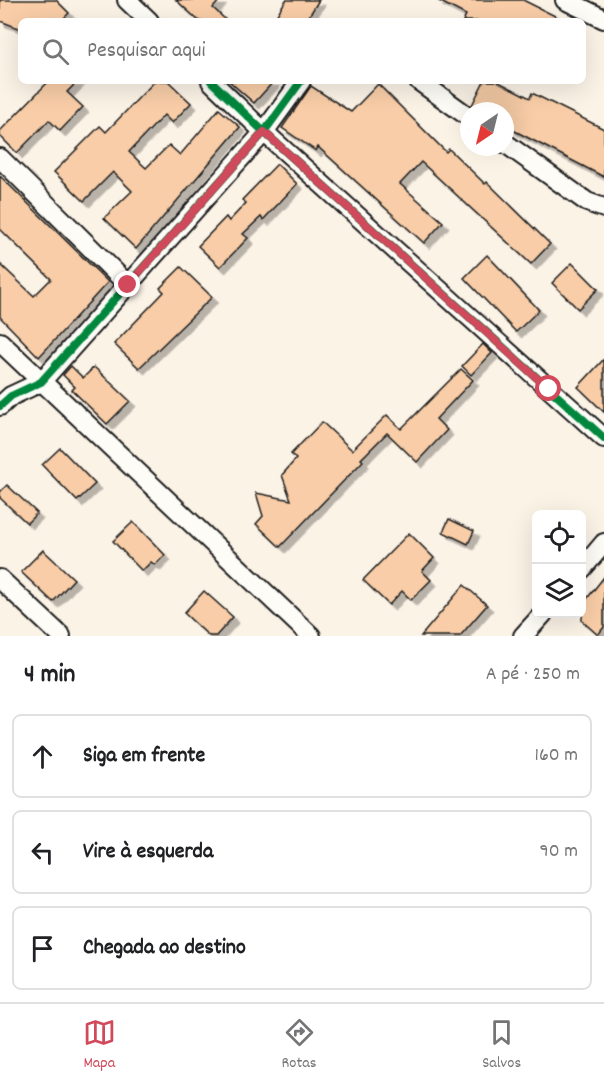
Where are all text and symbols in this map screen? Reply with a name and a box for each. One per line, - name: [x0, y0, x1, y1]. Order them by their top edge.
- search box: [18, 18, 586, 84]
- icon: search: [39, 35, 72, 68]
- text: Pesquisar aqui: [87, 36, 206, 67]
- north arrow: [460, 102, 514, 156]
- route end: [114, 271, 140, 297]
- route start: [535, 375, 561, 401]
- map controls: [532, 510, 586, 618]
- button: locate: [532, 510, 586, 564]
- button: layers: [532, 564, 586, 618]
- text: 4 min: [24, 657, 75, 694]
- text: A pé · 250 m: [486, 661, 580, 689]
- icon: ahead: [26, 740, 59, 773]
- text: Siga em frente: [83, 741, 205, 772]
- text: 160 m: [535, 742, 578, 770]
- icon: left: [26, 836, 59, 869]
- text: Vire à esquerda: [83, 837, 213, 868]
- text: 90 m: [540, 838, 578, 866]
- icon: arrive: [26, 932, 59, 965]
- text: Chegada ao destino: [83, 933, 246, 964]
- tab: Mapa: [83, 1016, 116, 1075]
- tab: Rotas: [282, 1016, 317, 1075]
- tab: Salvos: [482, 1016, 521, 1075]

